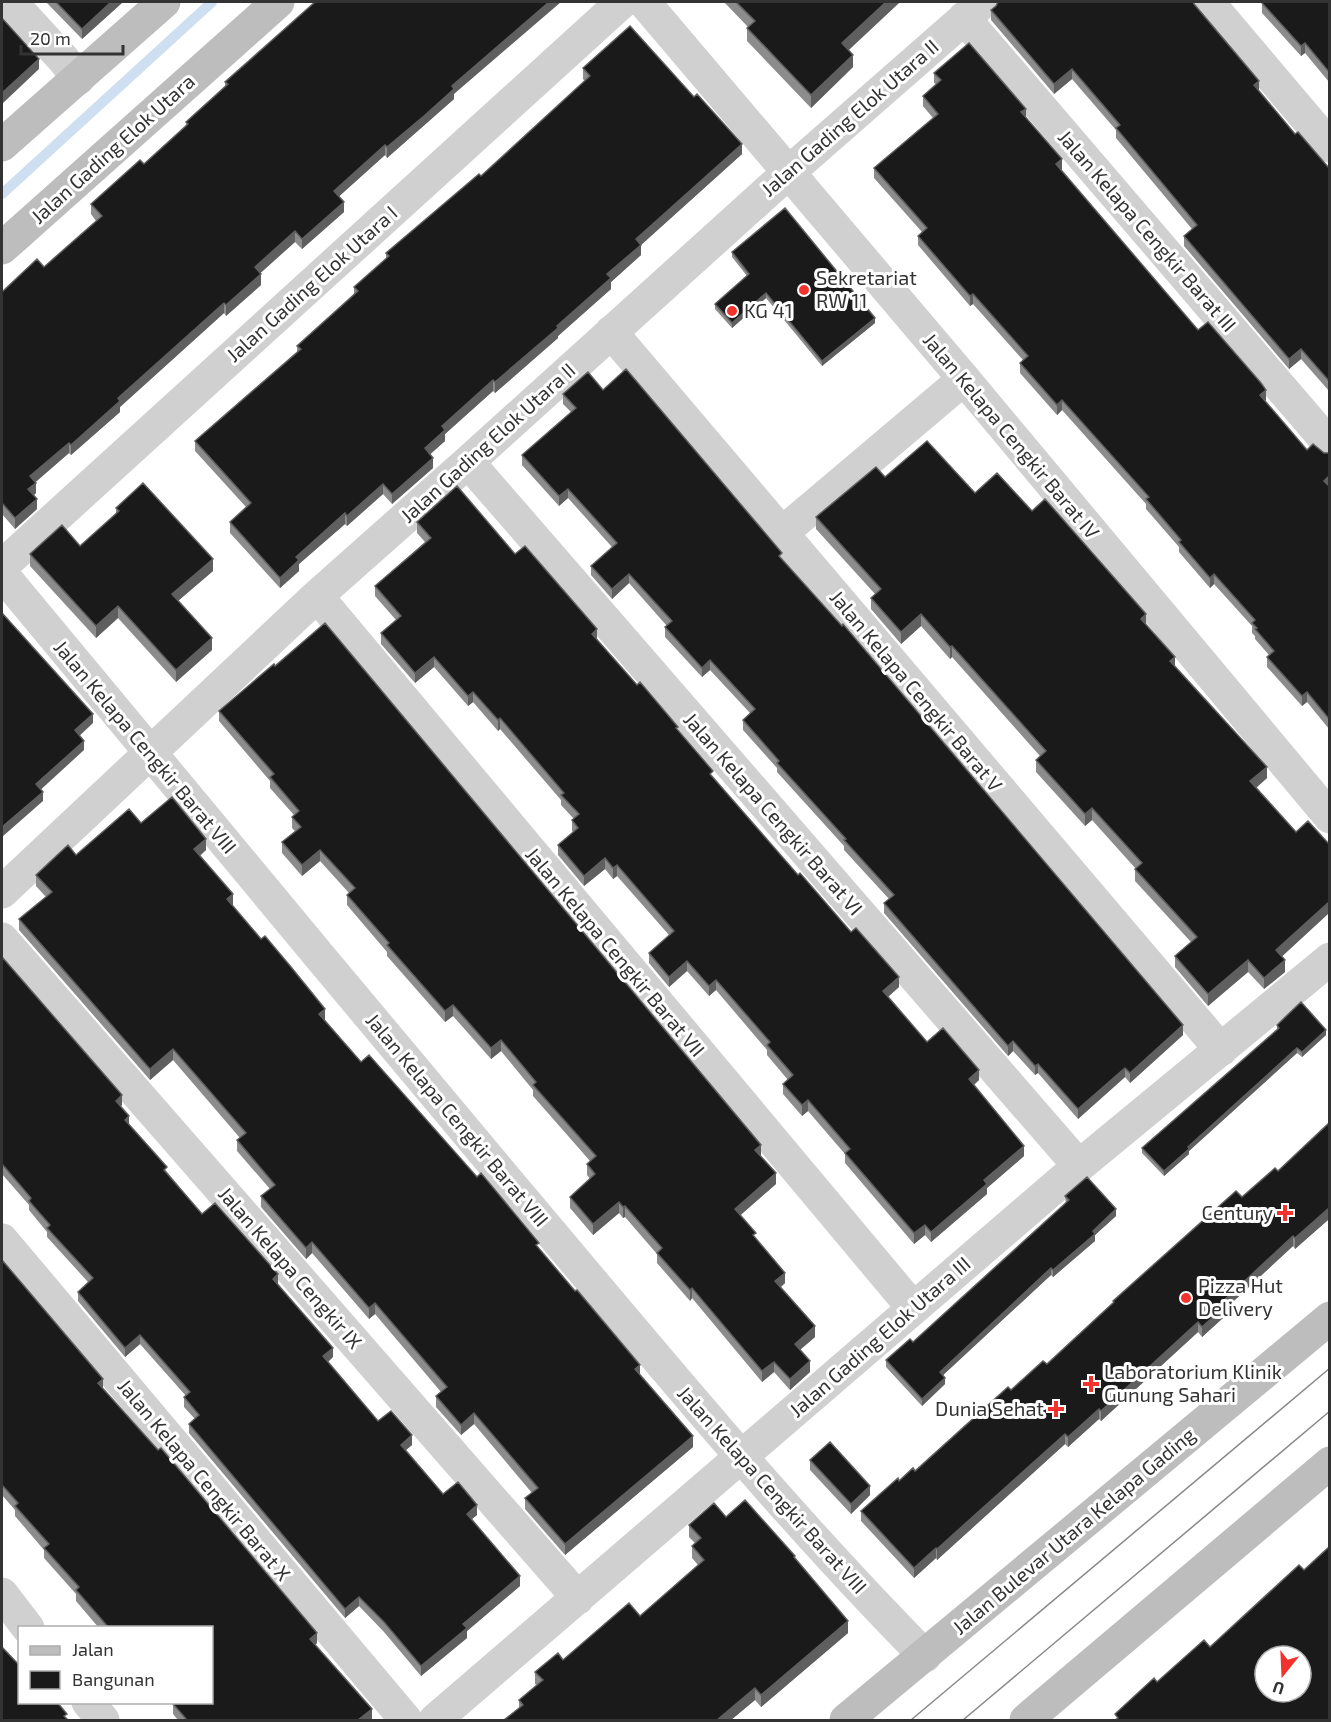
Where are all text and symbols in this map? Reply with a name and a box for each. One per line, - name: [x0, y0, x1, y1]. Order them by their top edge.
- scale bar: [21, 18, 123, 56]
- text: 20 m: [30, 27, 71, 49]
- street label: Jalan Gading Elok Utara II: [756, 34, 943, 201]
- street label: Jalan Gading Elok Utara: [26, 68, 199, 228]
- street label: Jalan Kelapa Cengkir Barat III: [1054, 125, 1242, 336]
- street label: Jalan Gading Elok Utara I: [221, 200, 402, 366]
- place label: Sekretariat RW 11: [816, 265, 917, 312]
- marker: Sekretariat RW 11: [797, 283, 811, 297]
- place label: KG 41: [744, 298, 793, 322]
- marker: KG 41: [725, 304, 739, 318]
- street label: Jalan Kelapa Cengkir Barat IV: [919, 328, 1105, 543]
- street label: Jalan Gading Elok Utara II: [395, 357, 580, 527]
- street label: Jalan Kelapa Cengkir Barat V: [826, 585, 1008, 796]
- street label: Jalan Kelapa Cengkir Barat VIII: [49, 635, 242, 858]
- street label: Jalan Kelapa Cengkir Barat VI: [679, 707, 868, 920]
- street label: Jalan Kelapa Cengkir Barat VII: [521, 842, 710, 1061]
- street label: Jalan Kelapa Cengkir Barat VIII: [361, 1008, 554, 1231]
- street label: Jalan Kelapa Cengkir IX: [214, 1182, 368, 1353]
- place label: Century: [1202, 1200, 1273, 1224]
- marker: Century: [1278, 1206, 1292, 1220]
- street label: Jalan Gading Elok Utara III: [784, 1251, 975, 1421]
- place label: Pizza Hut Delivery: [1198, 1273, 1283, 1320]
- marker: Pizza Hut Delivery: [1179, 1291, 1193, 1305]
- place label: Laboratorium Klinik Gunung Sahari: [1104, 1359, 1282, 1406]
- street label: Jalan Kelapa Cengkir Barat X: [113, 1374, 296, 1585]
- marker: Laboratorium Klinik Gunung Sahari: [1082, 1375, 1100, 1393]
- street label: Jalan Kelapa Cengkir Barat VIII: [673, 1381, 872, 1598]
- place label: Dunia Sehat: [935, 1396, 1044, 1420]
- marker: Dunia Sehat: [1049, 1402, 1063, 1416]
- street label: Jalan Bulevar Utara Kelapa Gading: [947, 1422, 1199, 1639]
- legend: [18, 1626, 213, 1704]
- text: Jalan: [72, 1638, 114, 1660]
- north arrow: [1253, 1644, 1313, 1704]
- text: Bangunan: [72, 1668, 155, 1690]
- text: U: [1270, 1678, 1286, 1699]

